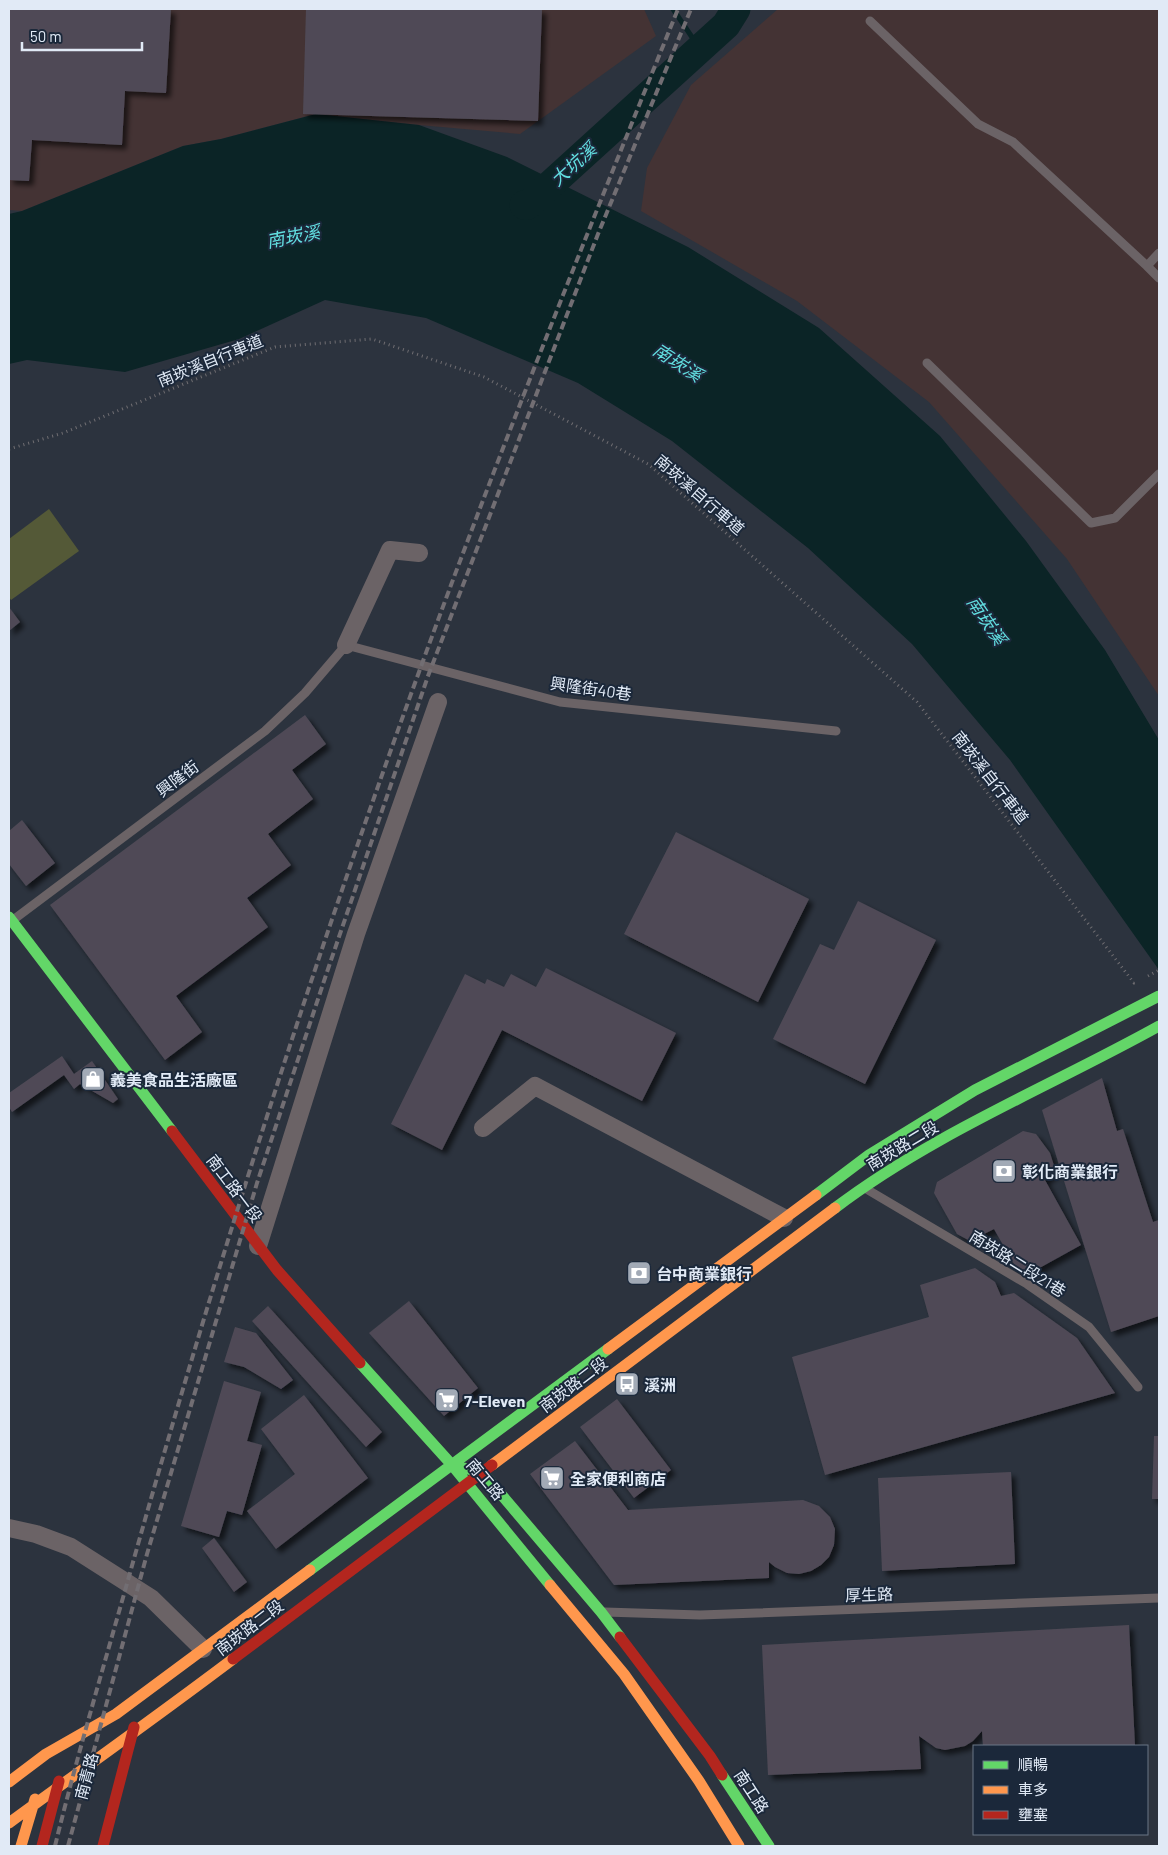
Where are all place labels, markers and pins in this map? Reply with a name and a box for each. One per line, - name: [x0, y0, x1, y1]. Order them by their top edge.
- shop icon: 義美食品生活廠區: [80, 1066, 106, 1092]
- place label: 義美食品生活廠區: [110, 1070, 238, 1089]
- bank icon: 彰化商業銀行: [991, 1158, 1017, 1184]
- place label: 彰化商業銀行: [1022, 1162, 1118, 1181]
- bank icon: 台中商業銀行: [626, 1260, 652, 1286]
- place label: 台中商業銀行: [656, 1264, 752, 1283]
- bus stop icon: 溪洲: [614, 1371, 640, 1397]
- place label: 溪洲: [644, 1375, 676, 1394]
- supermarket icon: 7-Eleven: [434, 1387, 460, 1413]
- place label: 7-Eleven: [464, 1391, 525, 1410]
- supermarket icon: 全家便利商店: [539, 1465, 565, 1491]
- place label: 全家便利商店: [570, 1469, 666, 1488]

